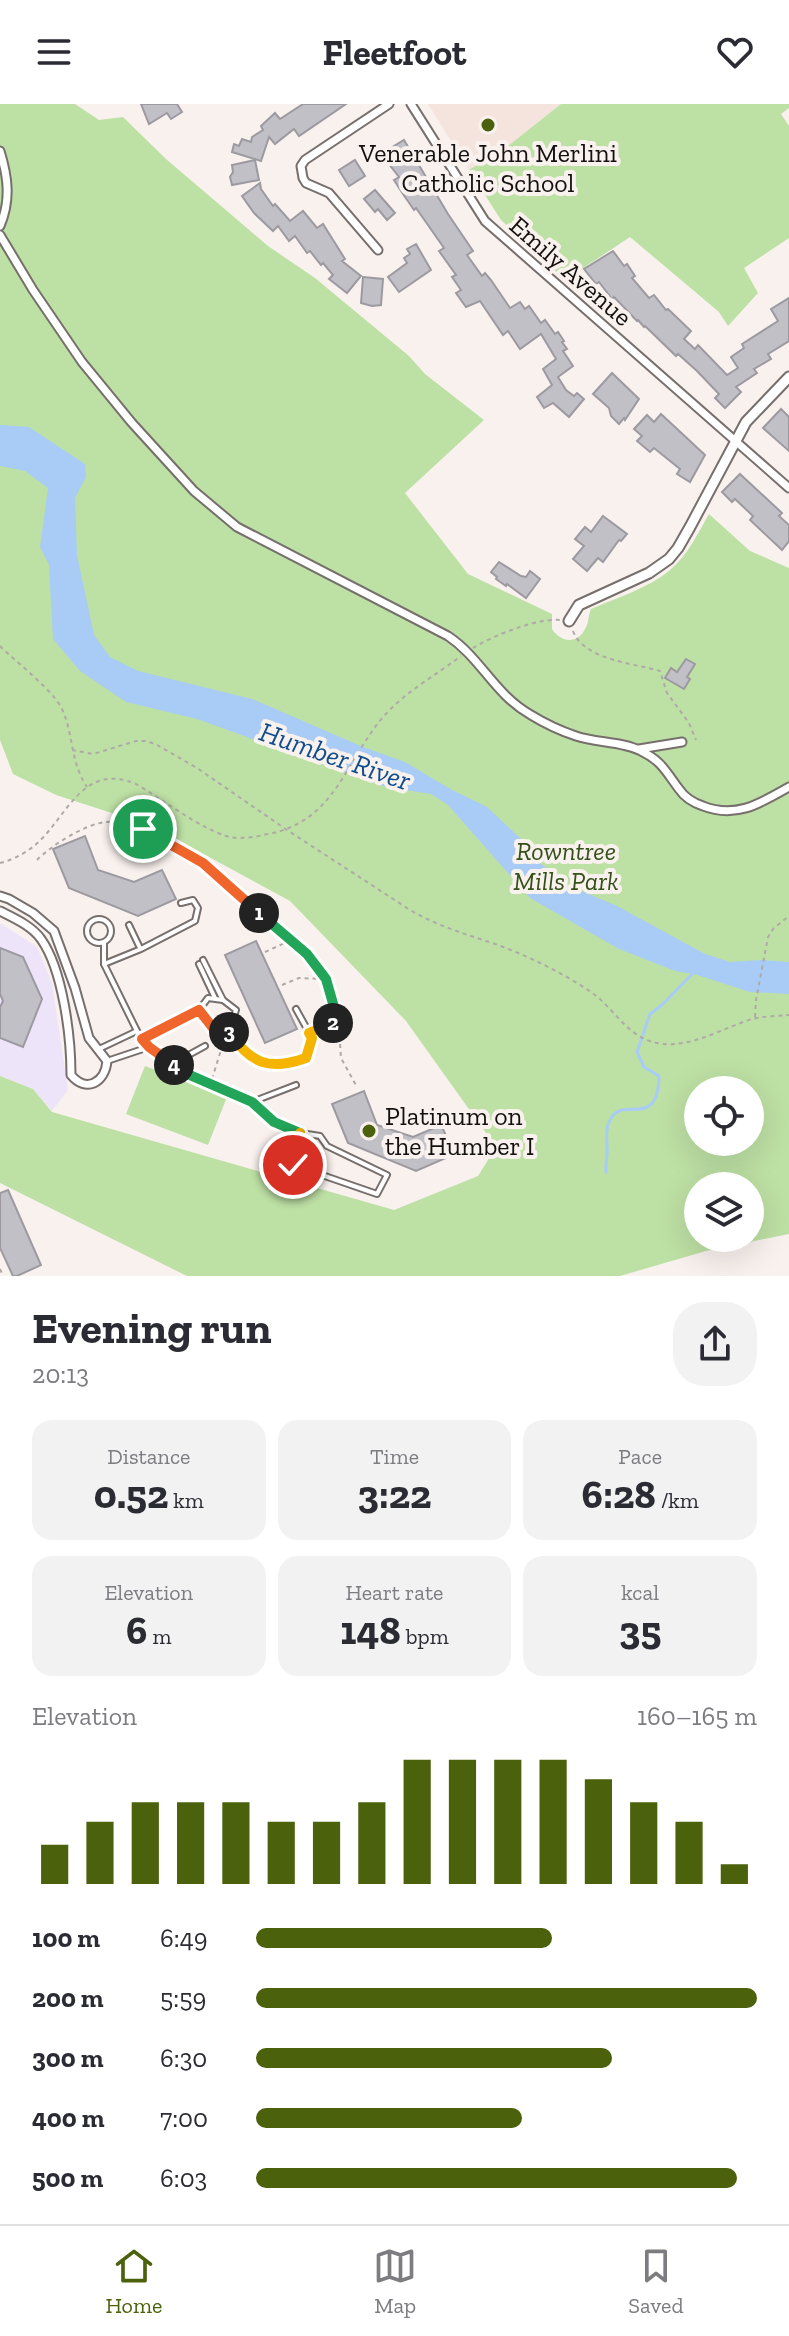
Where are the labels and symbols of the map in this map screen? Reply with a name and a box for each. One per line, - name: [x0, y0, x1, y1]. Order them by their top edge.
- marker: Venerable John Merlini Catholic School: [479, 116, 497, 134]
- place label: Venerable John Merlini Catholic School: [358, 137, 617, 199]
- street label: Emily Avenue: [503, 209, 639, 333]
- water label: Humber River: [255, 715, 415, 797]
- pin: [109, 795, 177, 863]
- park label: Rowntree Mills Park: [513, 835, 619, 897]
- pin: 1: [239, 893, 279, 933]
- pin: 2: [313, 1003, 353, 1043]
- pin: 3: [209, 1012, 249, 1052]
- pin: 4: [154, 1045, 194, 1085]
- place label: Platinum on the Humber I: [385, 1100, 534, 1162]
- marker: Platinum on the Humber I: [360, 1122, 378, 1140]
- pin: [259, 1131, 327, 1199]

